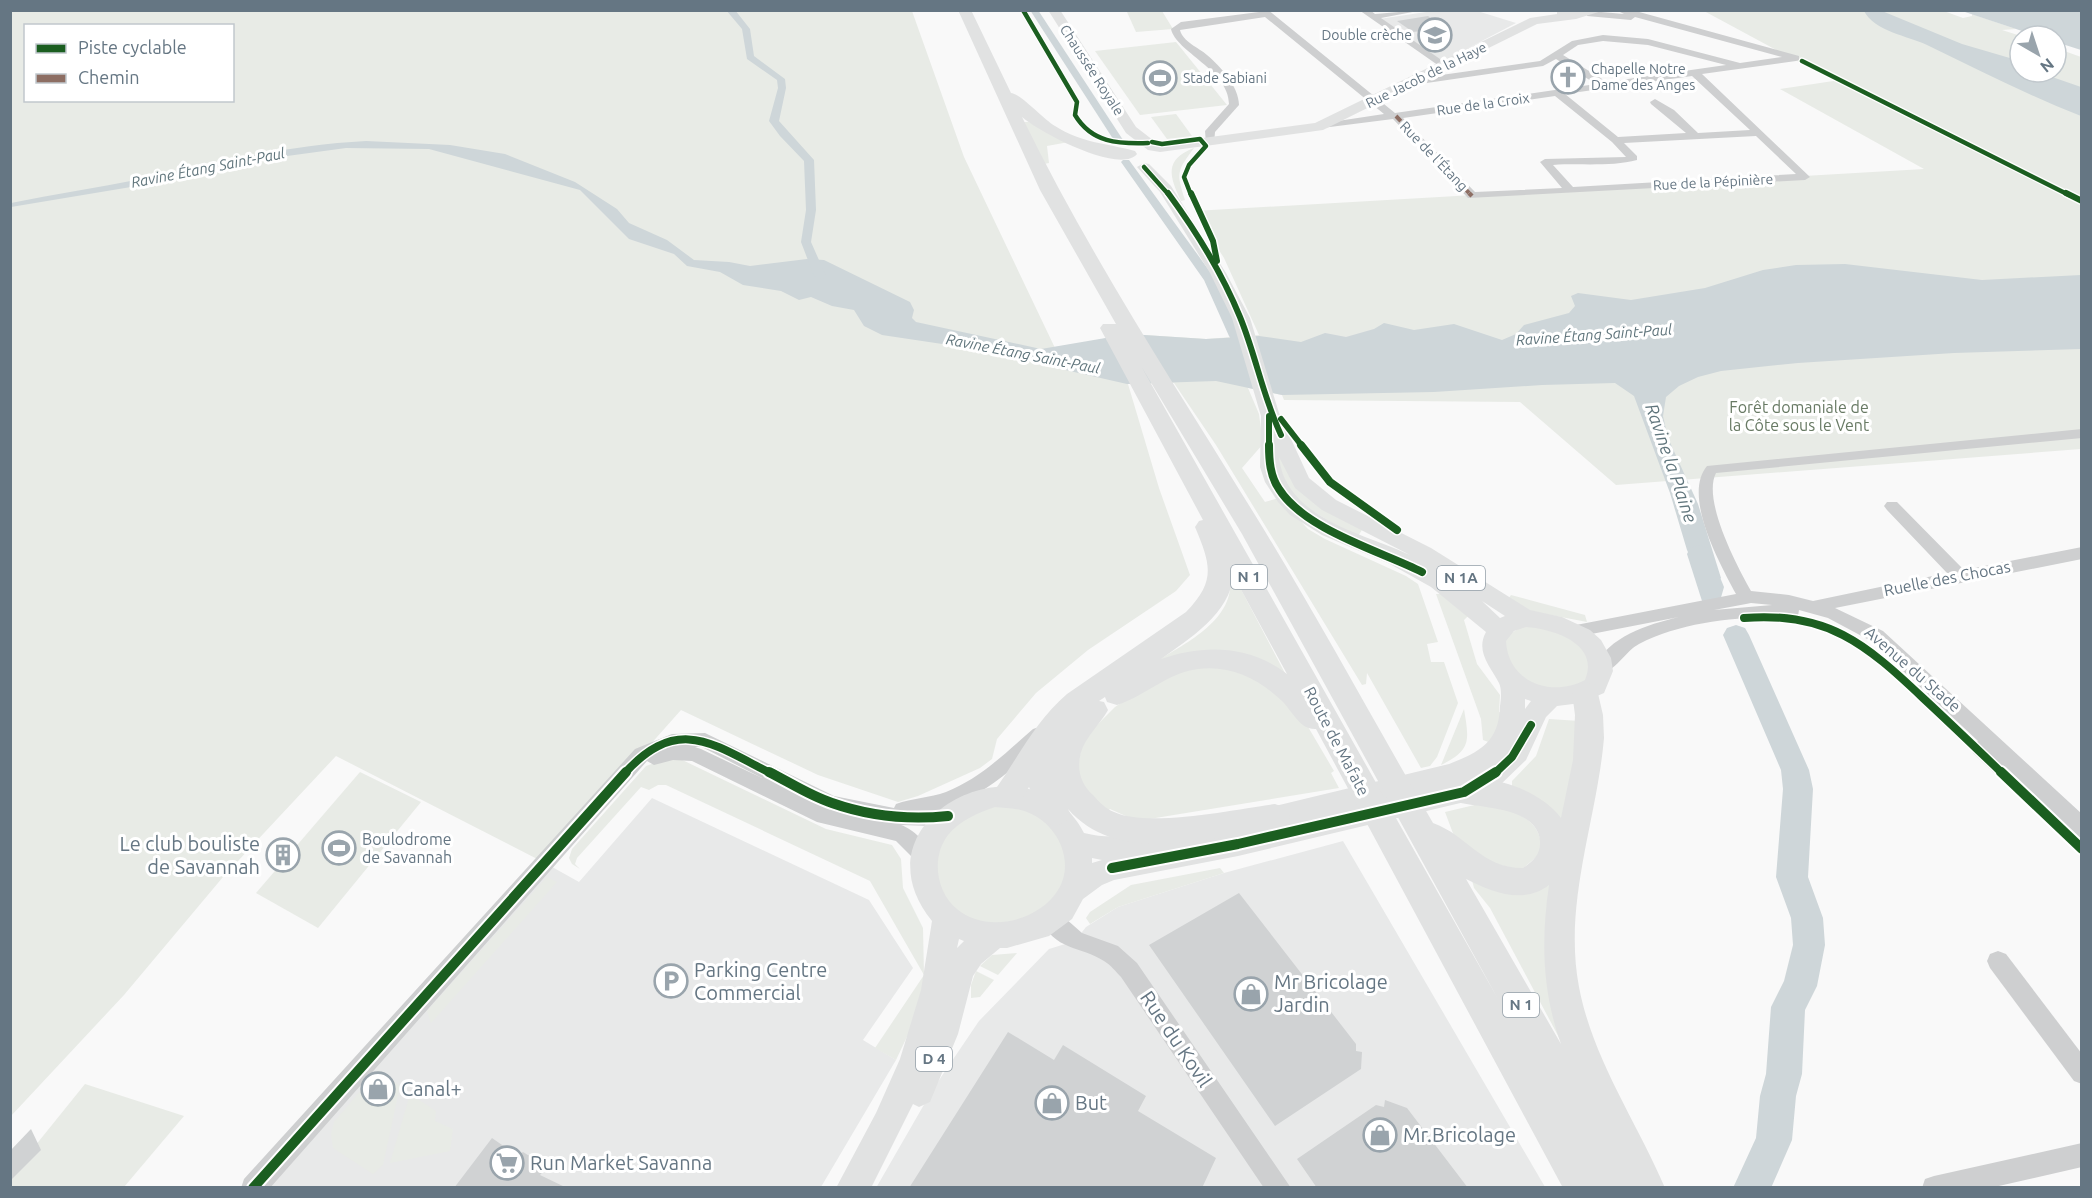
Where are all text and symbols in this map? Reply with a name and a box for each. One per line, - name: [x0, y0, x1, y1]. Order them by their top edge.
- school or university icon: Double crèche: [1417, 17, 1453, 53]
- street label: Chaussée Royale: [1057, 22, 1127, 118]
- legend: [24, 24, 234, 102]
- north arrow: [2008, 24, 2068, 84]
- place label: Double crèche: [1321, 27, 1412, 43]
- text: Piste cyclable: [78, 37, 187, 57]
- street label: Rue Jacob de la Haye: [1363, 39, 1489, 111]
- text: N: [2037, 55, 2058, 76]
- church icon: Chapelle Notre Dame des Anges: [1550, 59, 1586, 95]
- sports icon: Stade Sabiani: [1142, 60, 1178, 96]
- place label: Chapelle Notre Dame des Anges: [1591, 61, 1695, 93]
- text: Chemin: [78, 67, 139, 87]
- place label: Stade Sabiani: [1183, 70, 1267, 86]
- street label: Rue de la Croix: [1436, 90, 1530, 118]
- street label: Rue de l'Étang: [1397, 117, 1472, 194]
- water label: Ravine Étang Saint-Paul: [129, 144, 287, 191]
- street label: Rue de la Pépinière: [1652, 171, 1774, 193]
- water label: Ravine Étang Saint-Paul: [1515, 321, 1673, 348]
- water label: Ravine Étang Saint-Paul: [945, 330, 1102, 377]
- park label: Forêt domaniale de la Côte sous le Vent: [1729, 398, 1870, 434]
- water label: Ravine la Plaine: [1642, 401, 1702, 525]
- street label: Ruelle des Chocas: [1882, 557, 2012, 599]
- road number: N 1: [1231, 565, 1267, 589]
- road number: N 1A: [1437, 566, 1485, 590]
- street label: Avenue du Stade: [1862, 623, 1964, 715]
- street label: Route de Mafate: [1301, 684, 1373, 798]
- sports icon: Boulodrome de Savannah: [321, 830, 357, 866]
- place label: Boulodrome de Savannah: [362, 830, 452, 866]
- place label: Le club bouliste de Savannah: [120, 832, 260, 878]
- building icon: Le club bouliste de Savannah: [265, 837, 301, 873]
- place label: Parking Centre Commercial: [694, 958, 827, 1004]
- parking icon: Parking Centre Commercial: [653, 963, 689, 999]
- place label: Mr Bricolage Jardin: [1274, 970, 1388, 1016]
- shop icon: Mr Bricolage Jardin: [1233, 976, 1269, 1012]
- street label: Rue du Kovil: [1136, 986, 1217, 1091]
- road number: N 1: [1503, 993, 1539, 1017]
- road number: D 4: [916, 1047, 952, 1071]
- shop icon: Canal+: [360, 1071, 396, 1107]
- place label: Canal+: [401, 1077, 462, 1100]
- shop icon: But: [1034, 1085, 1070, 1121]
- place label: But: [1075, 1091, 1107, 1114]
- shop icon: Mr.Bricolage: [1362, 1117, 1398, 1153]
- place label: Mr.Bricolage: [1403, 1123, 1516, 1146]
- supermarket icon: Run Market Savanna: [489, 1145, 525, 1181]
- place label: Run Market Savanna: [530, 1151, 712, 1174]

